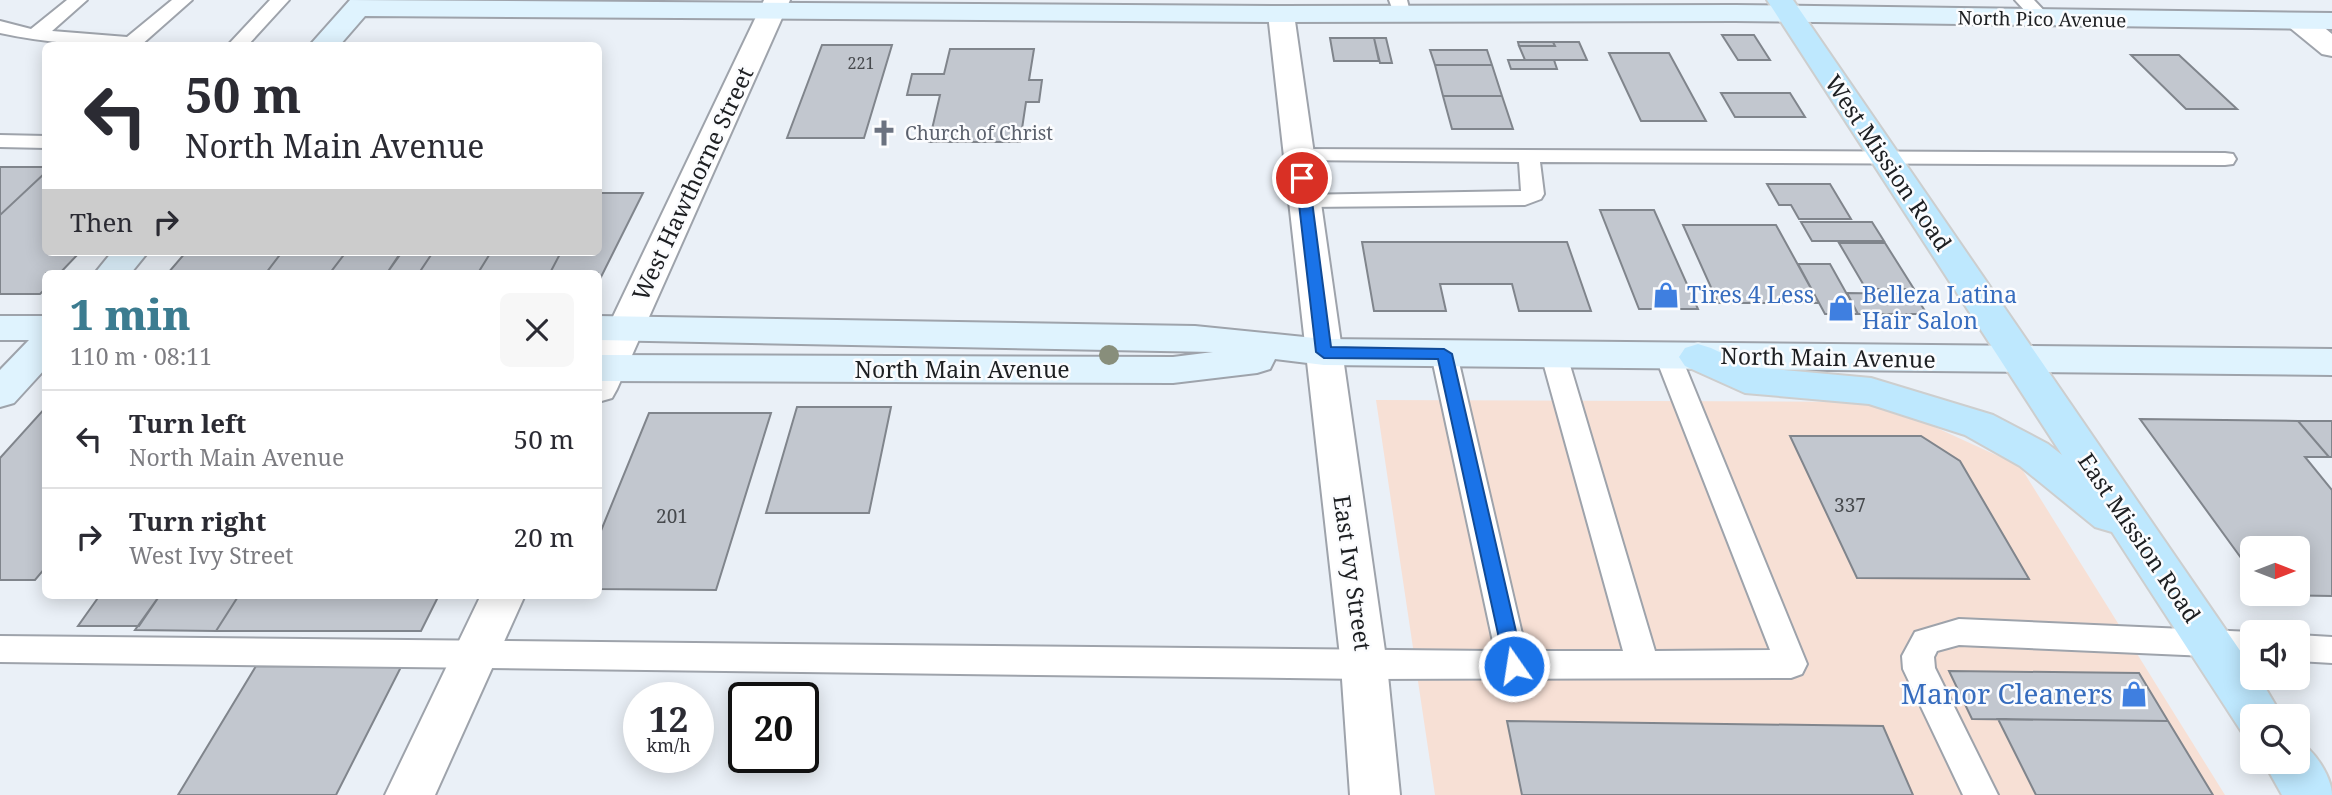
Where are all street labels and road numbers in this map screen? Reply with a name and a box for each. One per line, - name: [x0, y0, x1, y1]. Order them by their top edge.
- street label: North Pico Avenue: [1957, 5, 2127, 33]
- street label: West Hawthorne Street: [624, 61, 760, 306]
- street label: West Mission Road: [1818, 68, 1960, 257]
- street label: North Main Avenue: [1720, 339, 1936, 375]
- street label: North Main Avenue: [854, 353, 1070, 385]
- street label: East Mission Road: [2071, 446, 2209, 629]
- street label: East Ivy Street: [1326, 493, 1380, 653]

